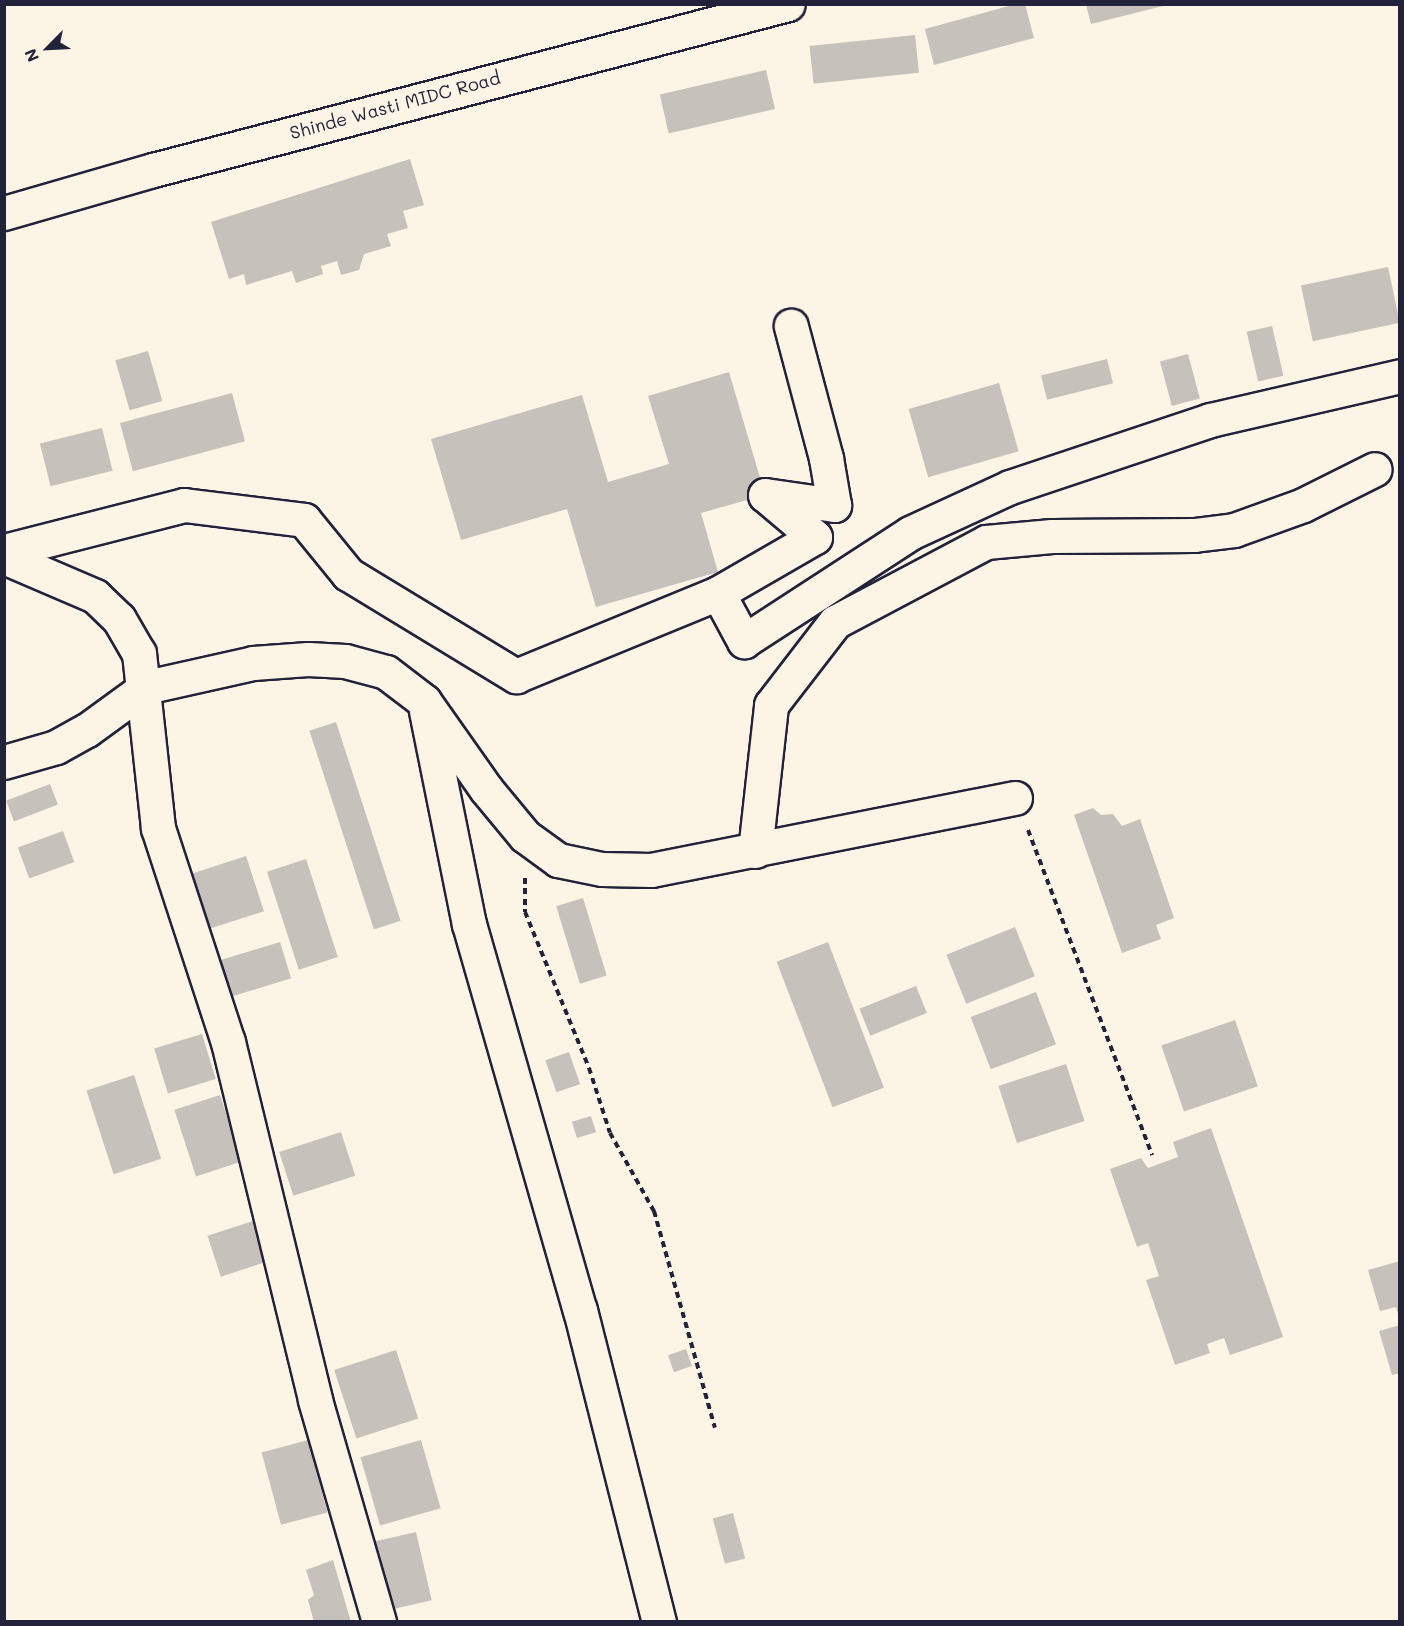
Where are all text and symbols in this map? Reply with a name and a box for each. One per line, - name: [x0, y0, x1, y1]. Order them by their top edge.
- north arrow: [18, 18, 78, 78]
- text: N: [19, 46, 43, 65]
- street label: Shinde Wasti MIDC Road: [287, 66, 503, 144]

